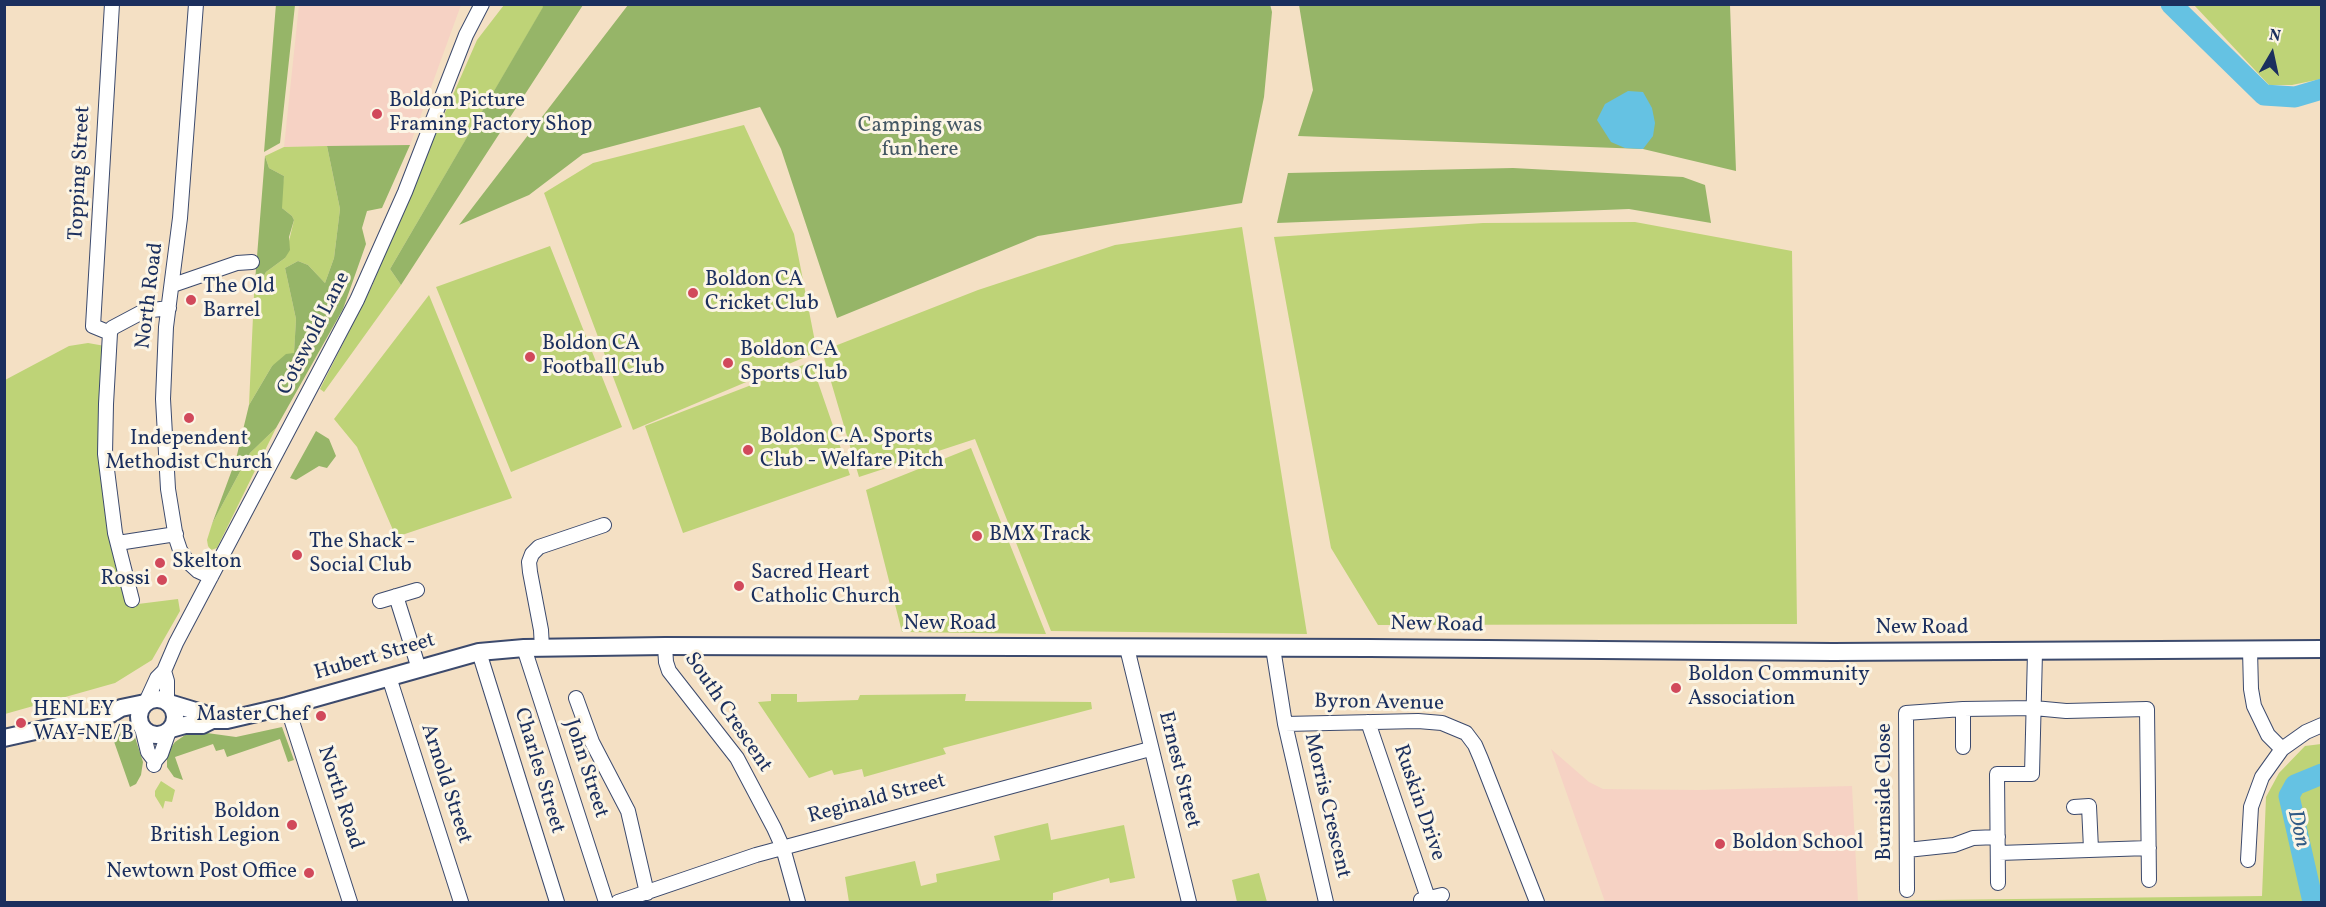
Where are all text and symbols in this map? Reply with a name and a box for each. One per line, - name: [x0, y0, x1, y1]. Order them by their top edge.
- north arrow: [2242, 24, 2302, 84]
- text: N: [2267, 24, 2282, 48]
- place label: Boldon Picture Framing Factory Shop: [389, 89, 592, 139]
- street label: Topping Street: [65, 105, 97, 241]
- marker: Boldon Picture Framing Factory Shop: [370, 107, 384, 121]
- park label: Camping was fun here: [858, 114, 982, 164]
- street label: North Road: [132, 241, 170, 351]
- street label: Cotswold Lane: [273, 268, 357, 400]
- place label: Boldon CA Cricket Club: [705, 268, 819, 318]
- place label: The Old Barrel: [203, 275, 275, 325]
- marker: Boldon CA Cricket Club: [686, 286, 700, 300]
- marker: The Old Barrel: [184, 293, 198, 307]
- place label: Boldon CA Football Club: [542, 332, 664, 382]
- place label: Boldon CA Sports Club: [740, 338, 847, 388]
- marker: Boldon CA Football Club: [523, 350, 537, 364]
- marker: Boldon CA Sports Club: [721, 356, 735, 370]
- marker: Independent Methodist Church: [182, 411, 196, 425]
- place label: Boldon C.A. Sports Club - Welfare Pitch: [760, 425, 944, 475]
- place label: Independent Methodist Church: [105, 427, 273, 477]
- marker: Boldon C.A. Sports Club - Welfare Pitch: [741, 443, 755, 457]
- place label: BMX Track: [989, 523, 1091, 549]
- marker: BMX Track: [970, 529, 984, 543]
- place label: The Shack - Social Club: [309, 530, 415, 580]
- marker: The Shack - Social Club: [290, 548, 304, 562]
- place label: Skelton: [172, 550, 242, 576]
- marker: Skelton: [153, 556, 167, 570]
- place label: Sacred Heart Catholic Church: [751, 561, 900, 611]
- place label: Rossi: [101, 567, 150, 593]
- marker: Rossi: [155, 573, 169, 587]
- marker: Sacred Heart Catholic Church: [732, 579, 746, 593]
- street label: New Road: [903, 612, 997, 638]
- street label: New Road: [1390, 613, 1484, 639]
- street label: New Road: [1875, 616, 1969, 642]
- street label: Hubert Street: [312, 629, 438, 687]
- street label: South Crescent: [678, 648, 776, 778]
- place label: Boldon Community Association: [1688, 663, 1870, 713]
- marker: Boldon Community Association: [1669, 681, 1683, 695]
- street label: Byron Avenue: [1314, 690, 1444, 718]
- place label: HENLEY WAY-NE/B: [33, 698, 134, 748]
- place label: Master Chef: [197, 703, 309, 729]
- street label: Charles Street: [507, 705, 569, 837]
- marker: Master Chef: [314, 709, 328, 723]
- street label: Ernest Street: [1151, 709, 1205, 831]
- marker: HENLEY WAY-NE/B: [14, 716, 28, 730]
- street label: John Street: [557, 717, 613, 821]
- street label: Arnold Street: [414, 721, 476, 847]
- street label: Burnside Close: [1873, 723, 1899, 861]
- street label: Morris Crescent: [1297, 731, 1355, 881]
- street label: Ruskin Drive: [1386, 742, 1450, 864]
- street label: North Road: [310, 743, 368, 853]
- street label: Reginald Street: [805, 770, 949, 830]
- place label: Boldon British Legion: [150, 800, 280, 850]
- water label: Don: [2280, 808, 2314, 850]
- marker: Boldon British Legion: [285, 818, 299, 832]
- place label: Boldon School: [1732, 831, 1863, 857]
- marker: Boldon School: [1713, 837, 1727, 851]
- place label: Newtown Post Office: [106, 860, 297, 886]
- marker: Newtown Post Office: [302, 866, 316, 880]

